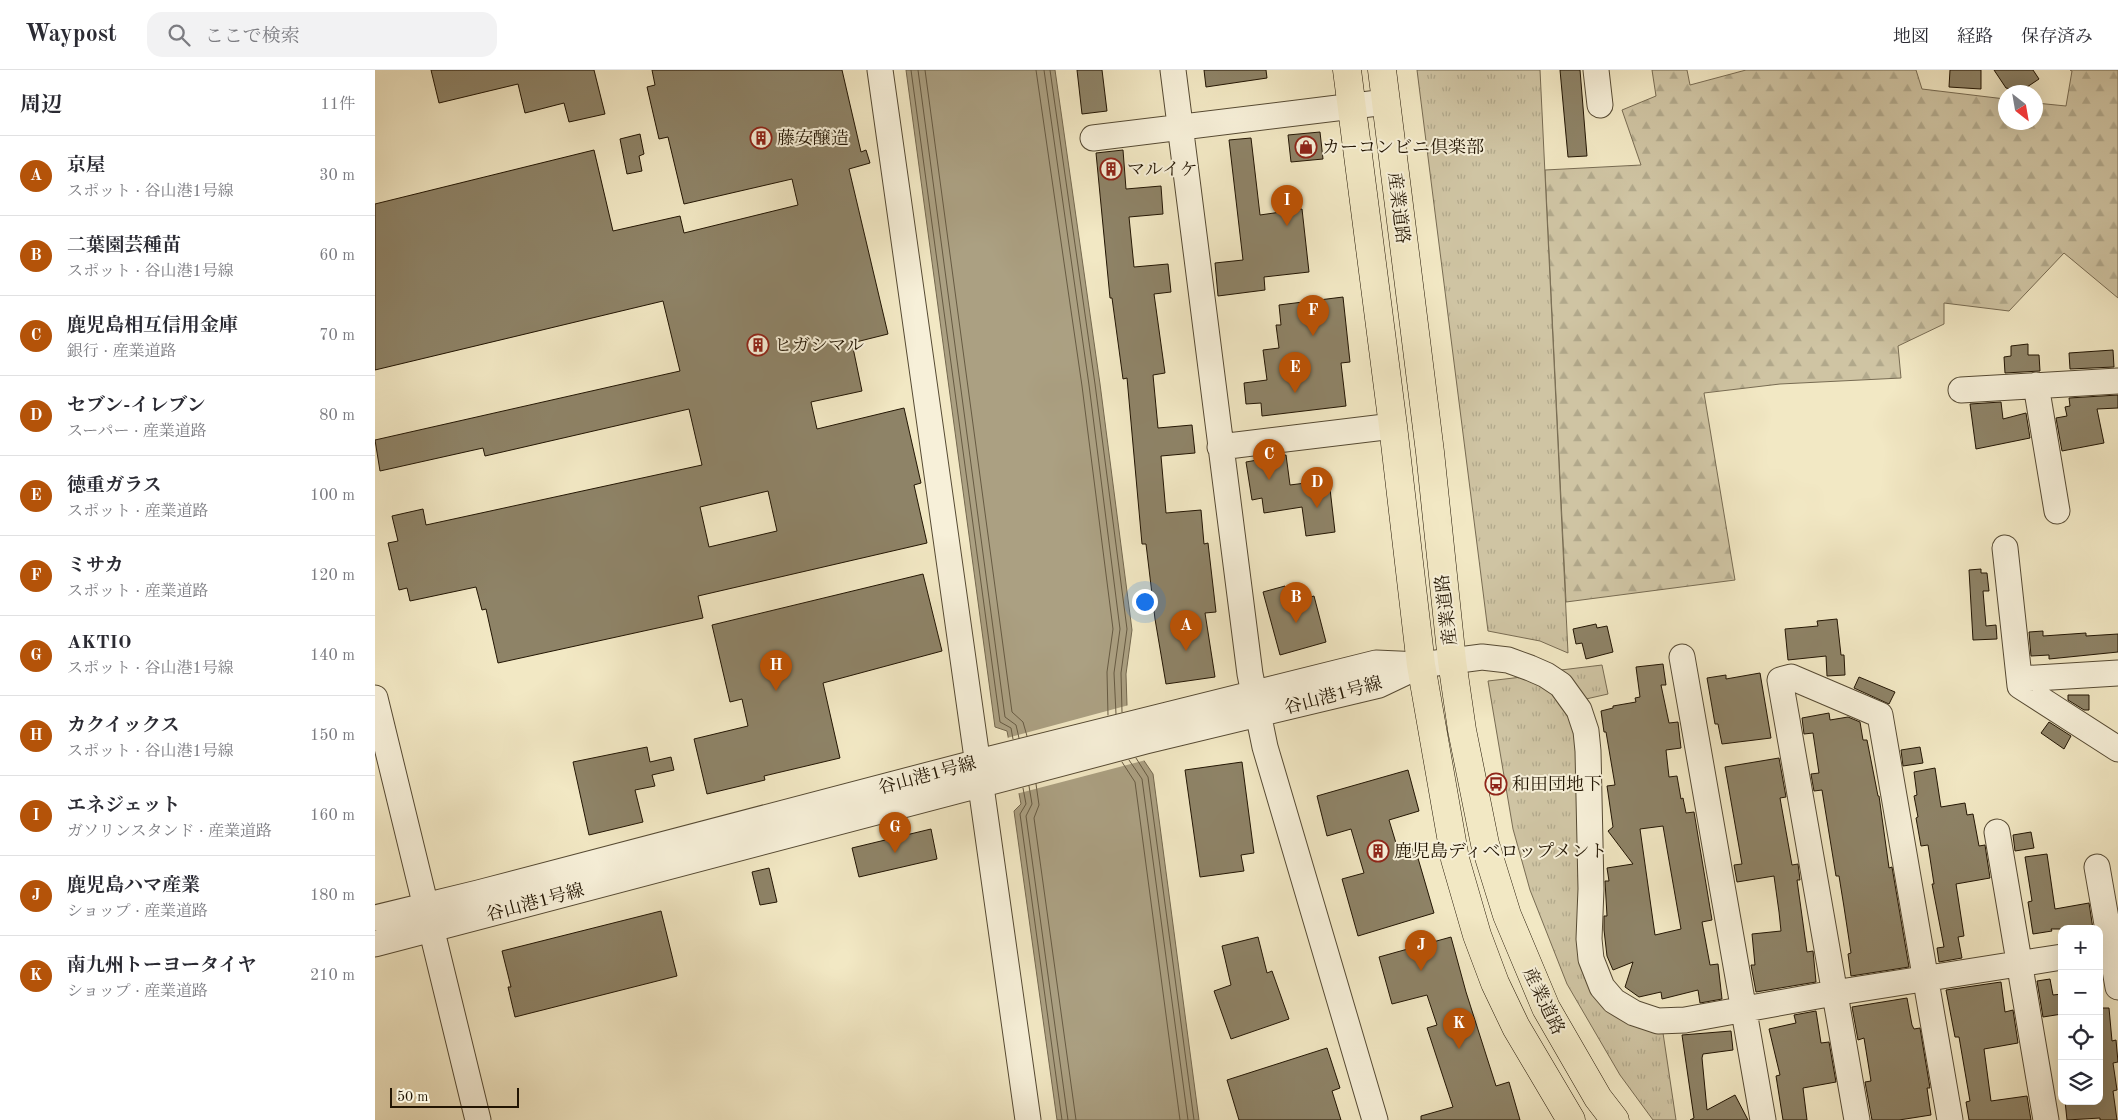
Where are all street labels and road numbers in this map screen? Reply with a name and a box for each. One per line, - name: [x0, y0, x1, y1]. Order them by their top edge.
- street label: 産業道路: [1385, 171, 1413, 245]
- street label: 産業道路: [1432, 573, 1460, 647]
- street label: 谷山港1号線: [1282, 672, 1384, 718]
- street label: 谷山港1号線: [876, 752, 978, 798]
- street label: 谷山港1号線: [484, 879, 586, 925]
- street label: 産業道路: [1519, 964, 1569, 1038]

